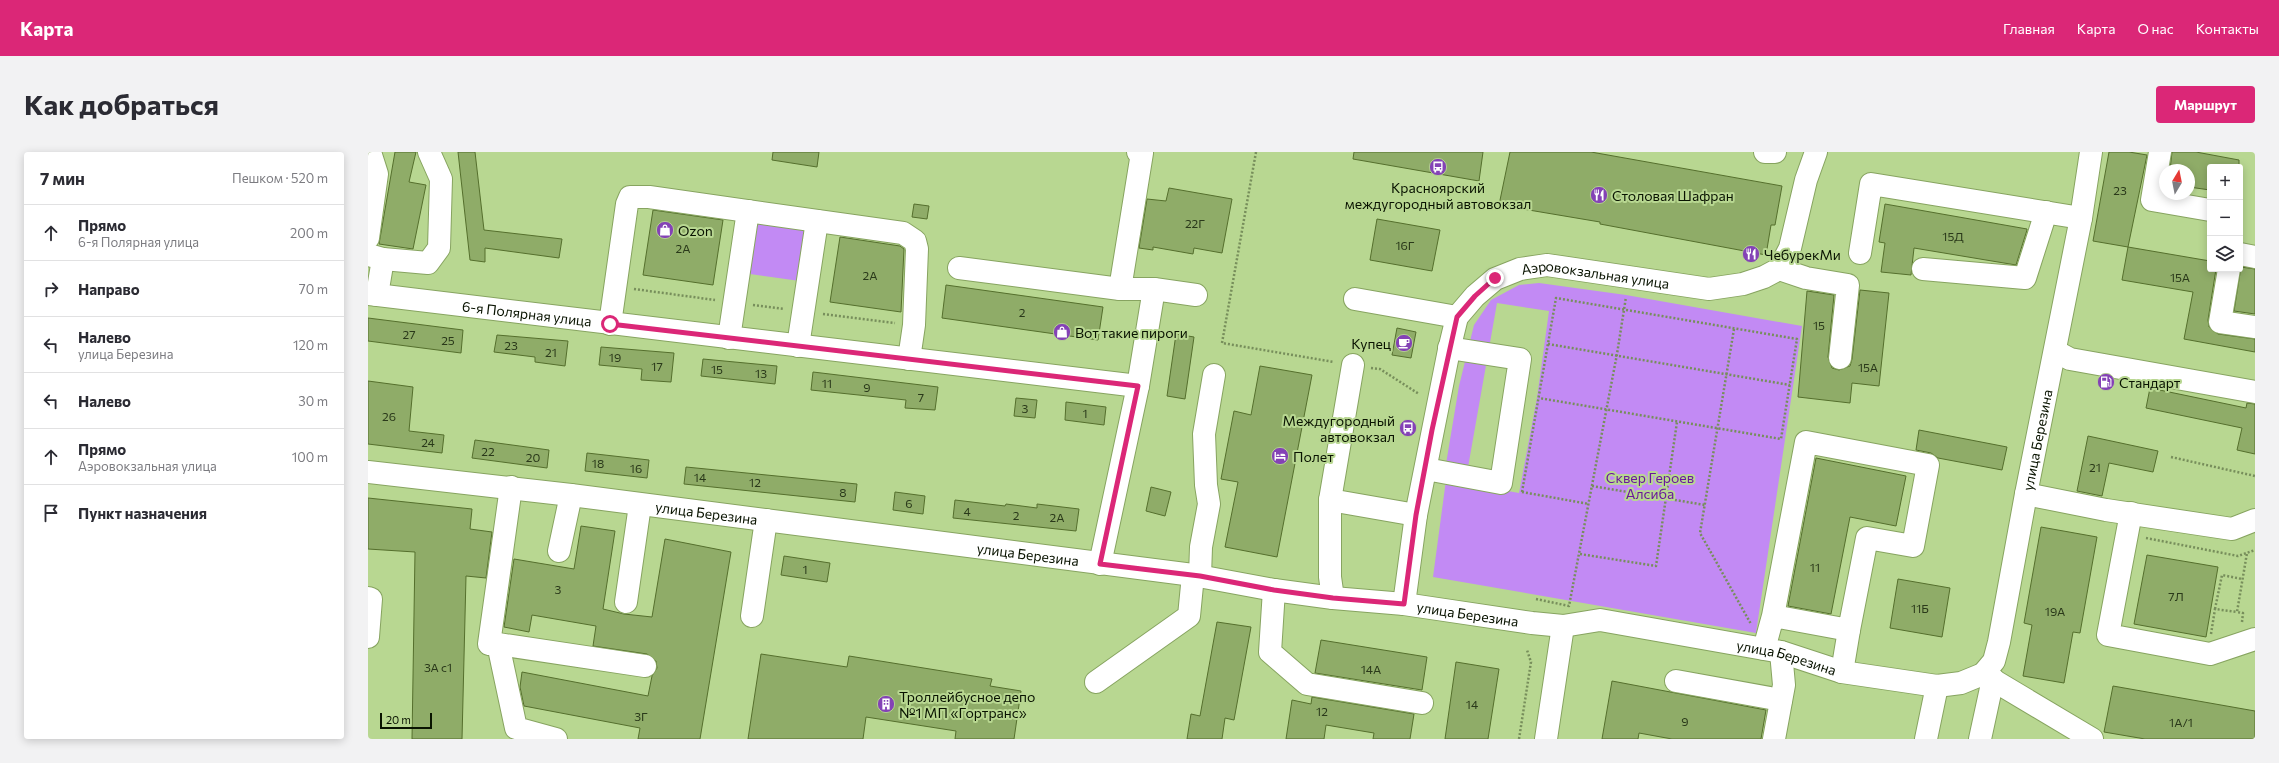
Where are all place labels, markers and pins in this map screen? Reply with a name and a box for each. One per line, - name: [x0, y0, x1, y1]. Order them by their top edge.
- bus stop icon: Красноярский междугородный автовокзал: [1428, 157, 1448, 177]
- place label: Красноярский междугородный автовокзал: [1345, 179, 1531, 212]
- restaurant icon: Столовая Шафран: [1589, 185, 1609, 205]
- place label: Столовая Шафран: [1612, 187, 1734, 204]
- shop icon: Ozon: [655, 220, 675, 240]
- place label: Ozon: [678, 222, 713, 239]
- restaurant icon: ЧебурекМи: [1741, 244, 1761, 264]
- place label: ЧебурекМи: [1764, 246, 1841, 263]
- shop icon: Вот такие пироги: [1052, 322, 1072, 342]
- place label: Вот такие пироги: [1075, 324, 1188, 341]
- cafe icon: Купец: [1394, 333, 1414, 353]
- place label: Купец: [1351, 335, 1391, 352]
- fuel station icon: Стандарт: [2096, 372, 2116, 392]
- place label: Стандарт: [2119, 374, 2181, 391]
- place label: Междугородный автовокзал: [1283, 412, 1395, 445]
- bus stop icon: Междугородный автовокзал: [1398, 418, 1418, 438]
- hotel icon: Полет: [1270, 446, 1290, 466]
- place label: Полет: [1293, 448, 1334, 465]
- place label: Троллейбусное депо №1 МП «Гортранс»: [899, 688, 1035, 721]
- building icon: Троллейбусное депо №1 МП «Гортранс»: [876, 694, 896, 714]

